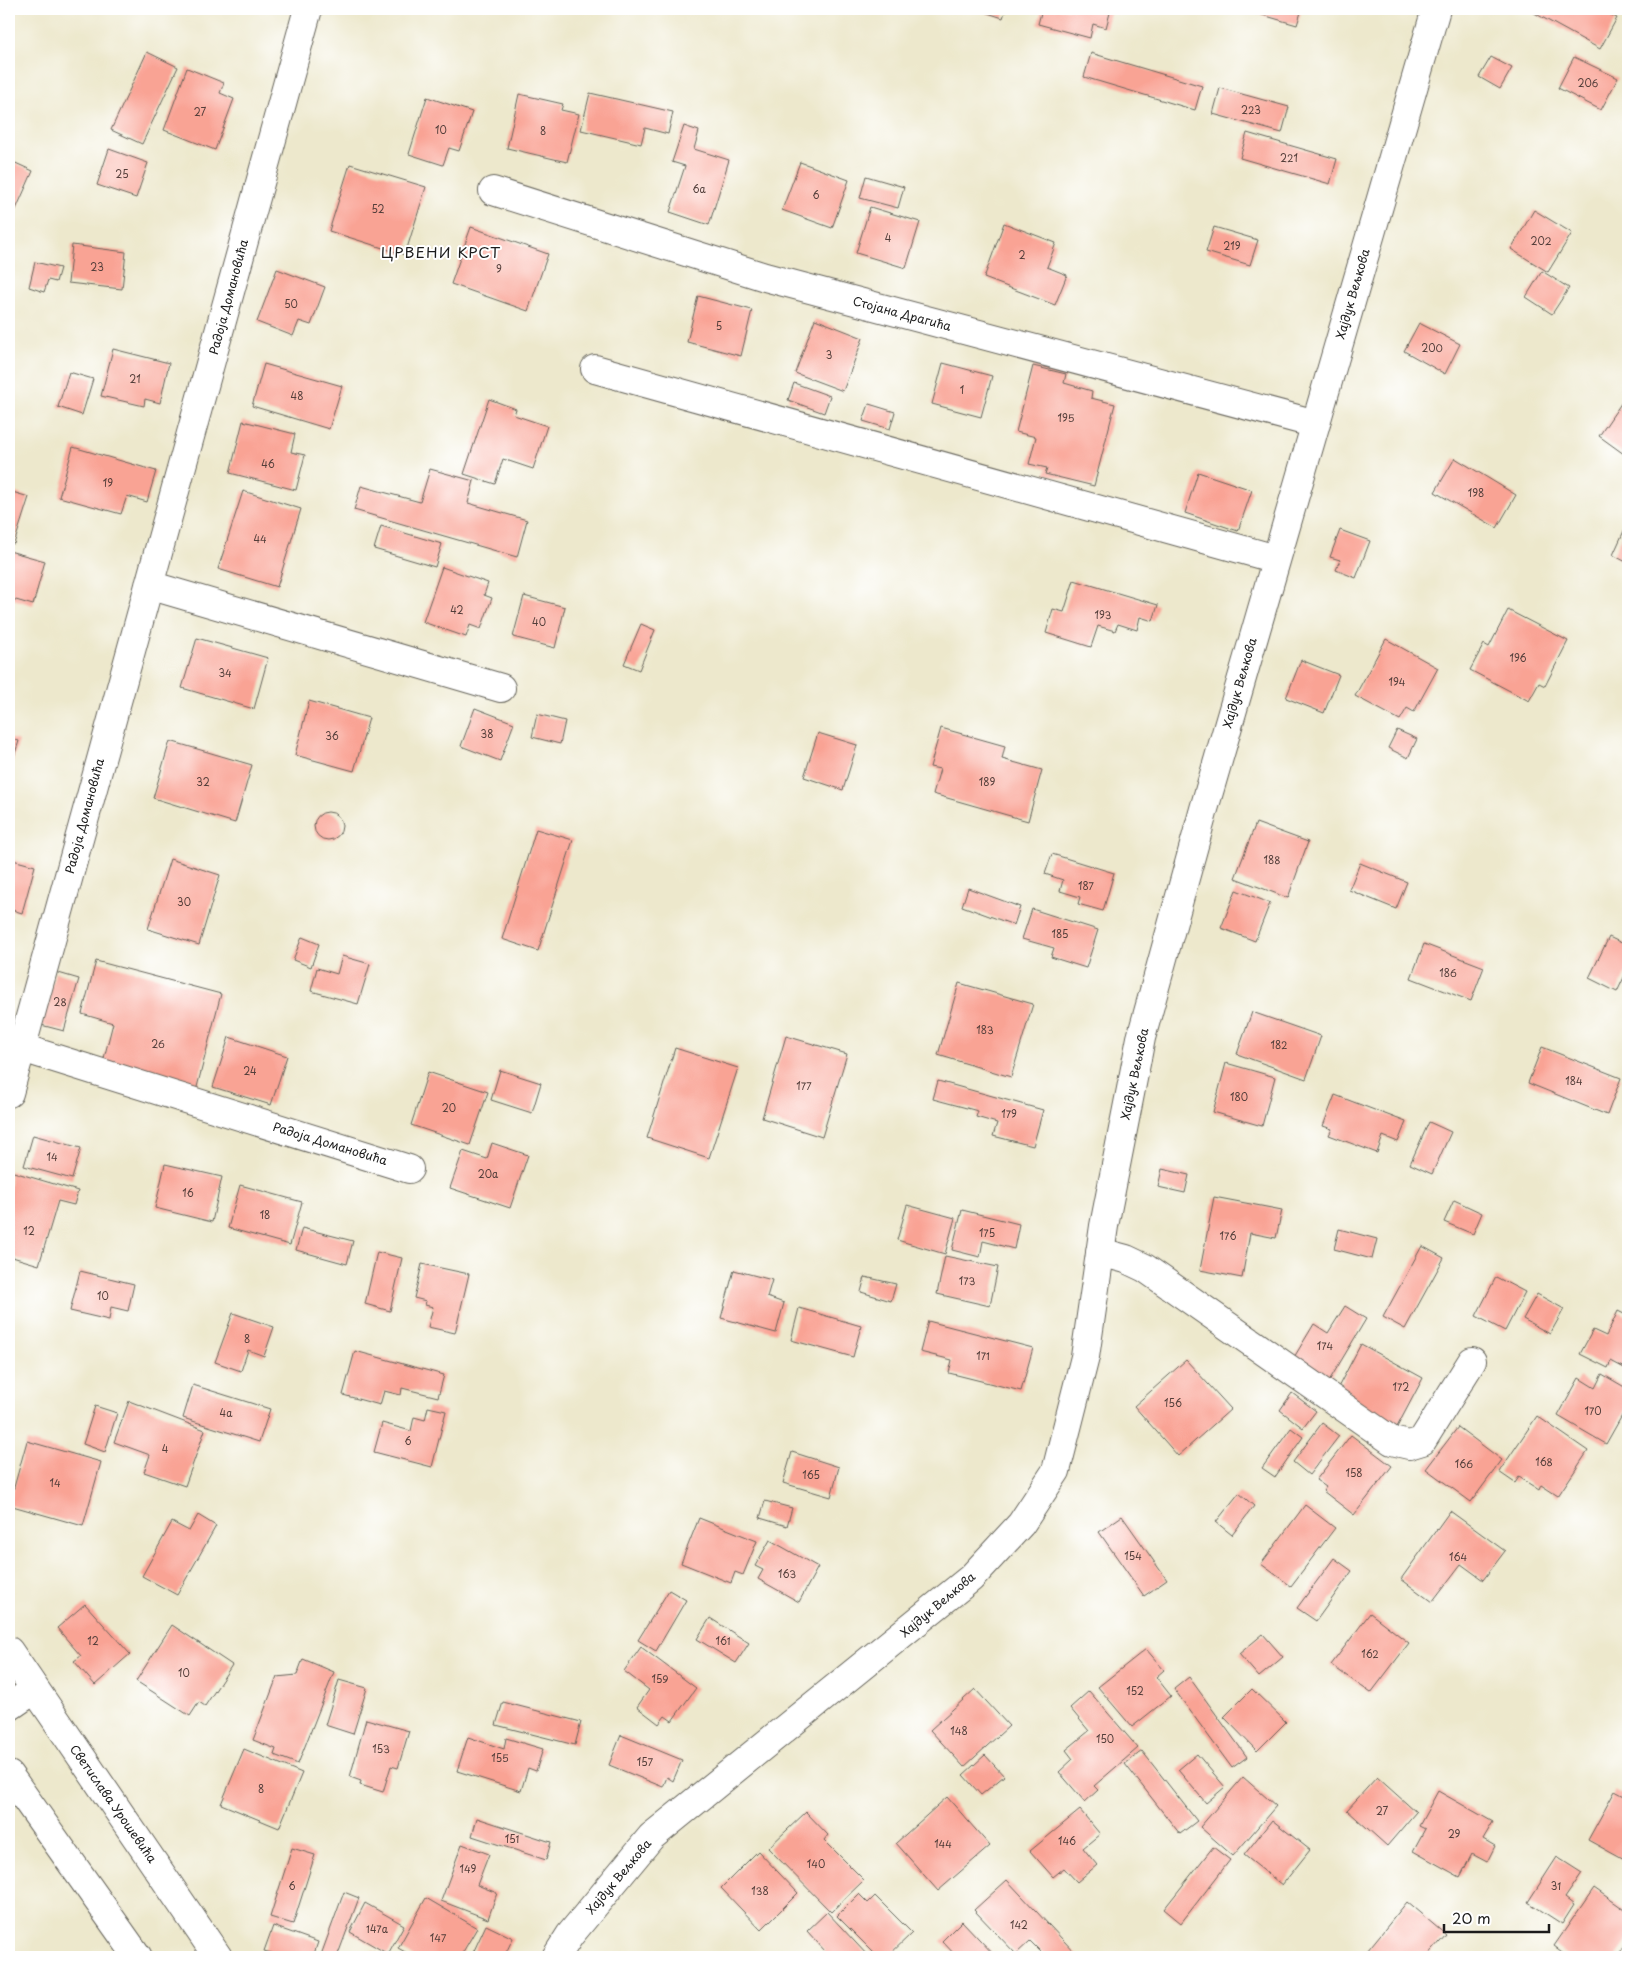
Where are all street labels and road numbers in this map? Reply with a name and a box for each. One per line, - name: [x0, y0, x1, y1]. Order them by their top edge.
- street label: Радоја Домановића: [204, 237, 252, 356]
- street label: Хајдук Вељкова: [1331, 246, 1374, 341]
- street label: Стојана Драгића: [851, 291, 954, 335]
- street label: Хајдук Вељкова: [1218, 635, 1261, 730]
- street label: Радоја Домановића: [60, 756, 108, 875]
- street label: Хајдук Вељкова: [1116, 1026, 1153, 1121]
- street label: Радоја Домановића: [271, 1117, 390, 1169]
- street label: Хајдук Вељкова: [896, 1567, 979, 1641]
- street label: Светислава Урошевића: [66, 1741, 162, 1867]
- street label: Хајдук Вељкова: [581, 1834, 655, 1918]

